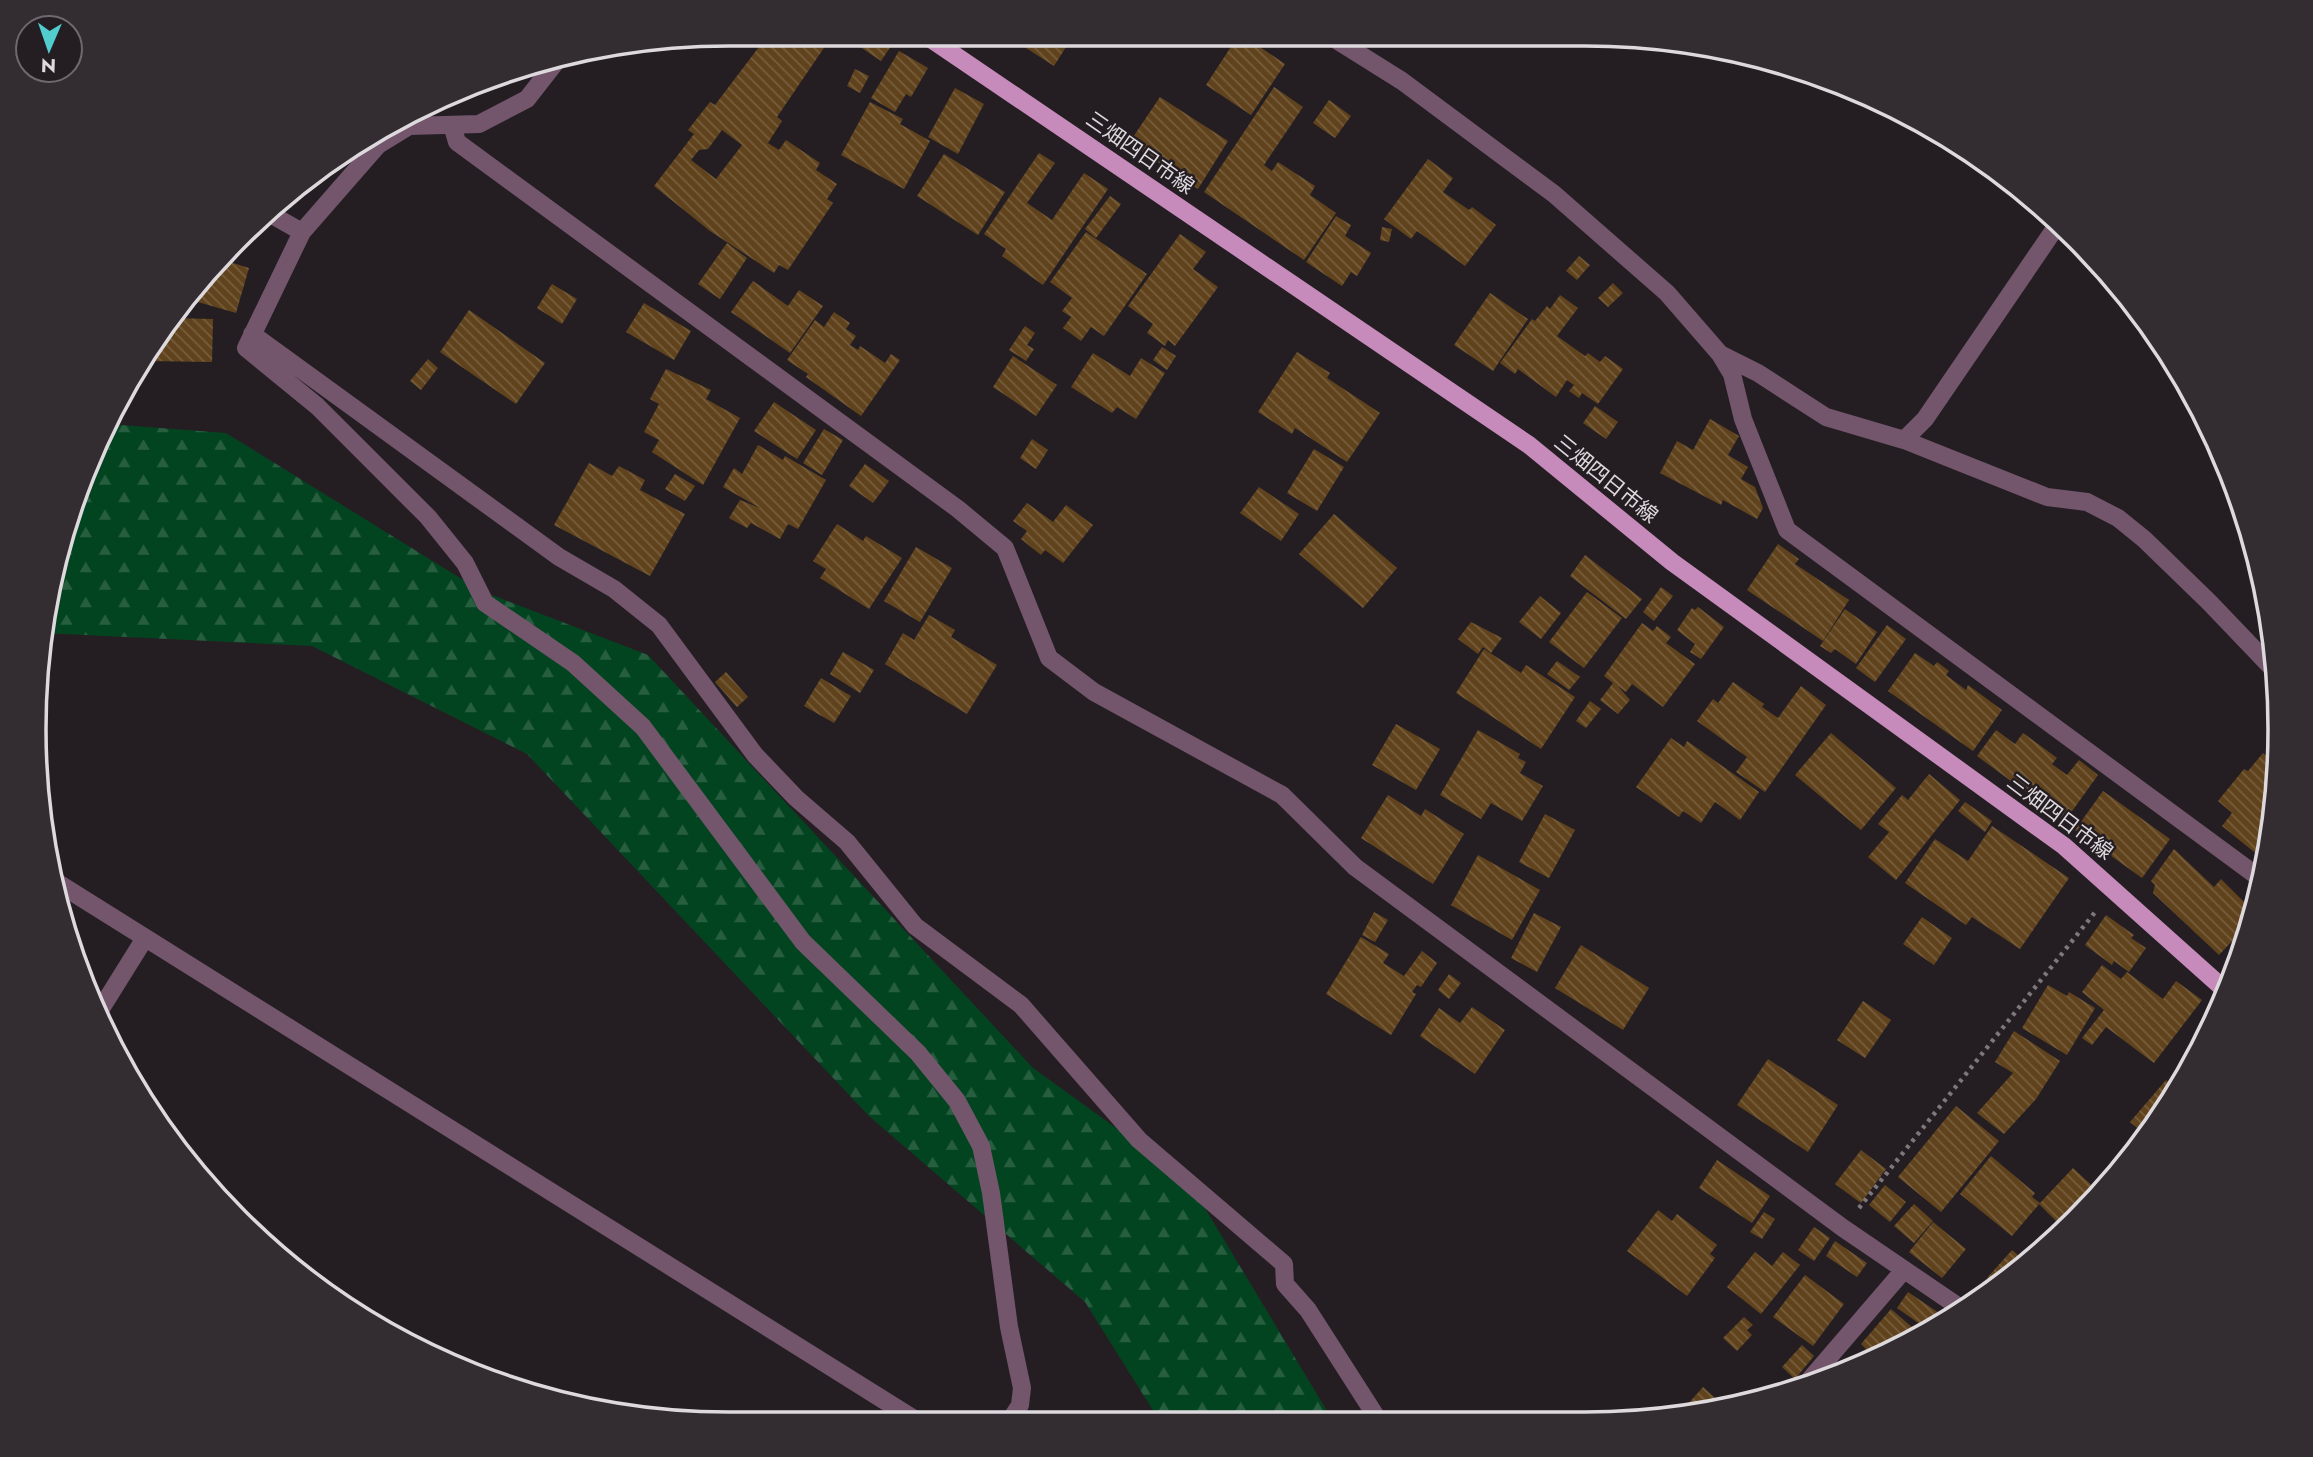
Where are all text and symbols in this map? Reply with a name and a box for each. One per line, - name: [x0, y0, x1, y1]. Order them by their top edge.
- north arrow: [14, 14, 84, 84]
- text: N: [40, 52, 56, 79]
- street label: 三畑四日市線: [1080, 105, 1200, 201]
- street label: 三畑四日市線: [1548, 428, 1664, 530]
- street label: 三畑四日市線: [2001, 767, 2119, 867]

